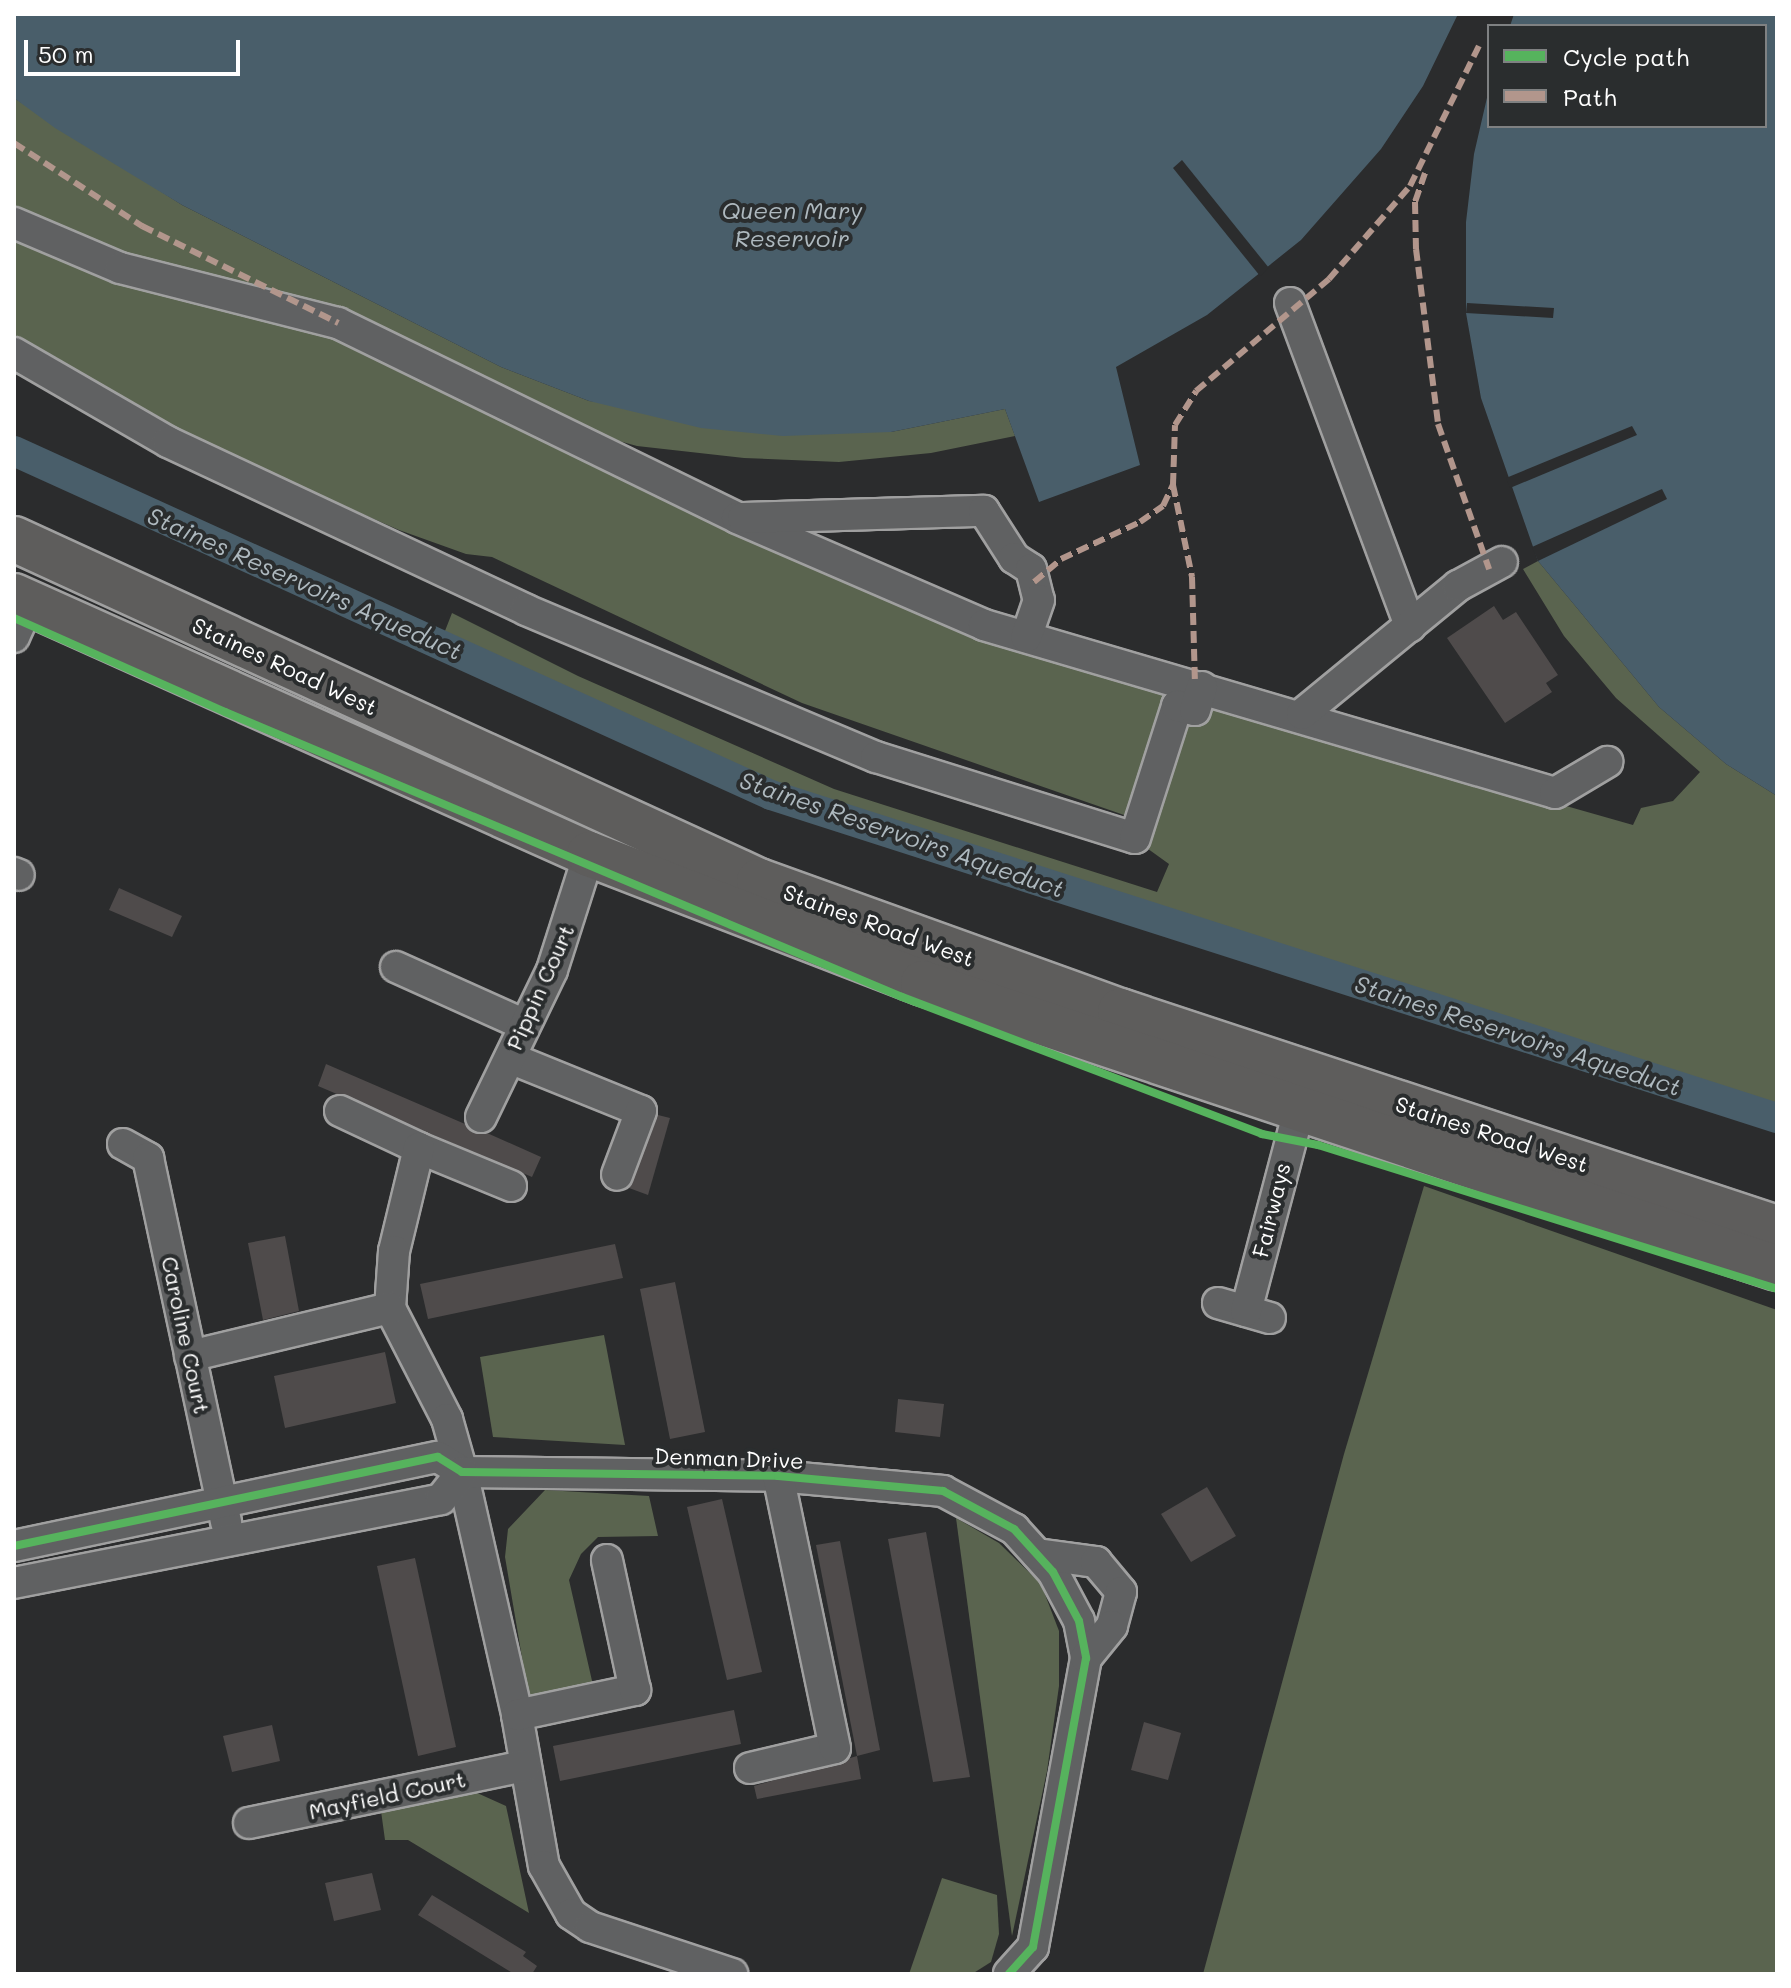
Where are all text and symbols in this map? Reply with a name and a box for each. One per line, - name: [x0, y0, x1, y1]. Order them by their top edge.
- scale bar: [28, 24, 244, 74]
- legend: [1487, 24, 1767, 128]
- text: 50 m: [38, 38, 94, 69]
- text: Cycle path: [1563, 41, 1689, 72]
- text: Path: [1563, 81, 1617, 112]
- water label: Queen Mary Reservoir: [721, 196, 863, 252]
- water label: Staines Reservoirs Aqueduct: [143, 500, 467, 666]
- street label: Staines Road West: [188, 612, 382, 720]
- water label: Staines Reservoirs Aqueduct: [736, 765, 1068, 903]
- street label: Staines Road West: [780, 878, 978, 972]
- street label: Pippin Court: [501, 920, 579, 1054]
- water label: Staines Reservoirs Aqueduct: [1351, 969, 1685, 1101]
- street label: Staines Road West: [1392, 1090, 1592, 1178]
- street label: Fairways: [1246, 1160, 1296, 1260]
- street label: Caroline Court: [156, 1254, 216, 1416]
- street label: Denman Drive: [654, 1442, 804, 1474]
- street label: Mayfield Court: [306, 1765, 468, 1825]

